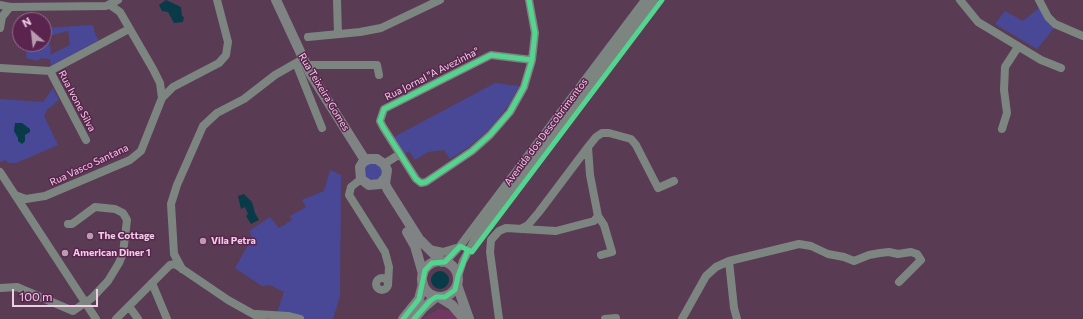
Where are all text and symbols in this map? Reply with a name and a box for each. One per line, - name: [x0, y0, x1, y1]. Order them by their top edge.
- north arrow: [12, 12, 52, 52]
- text: N: [20, 14, 33, 30]
- street label: Rua Jornal "A Avezinha": [383, 45, 481, 103]
- street label: Rua Teixeira Gomes: [296, 51, 352, 133]
- street label: Rua Ivone Silva: [56, 68, 98, 134]
- street label: Avenida dos Descobrimentos: [502, 76, 590, 188]
- street label: Rua Vasco Santana: [48, 142, 130, 188]
- place label: The Cottage: [98, 230, 155, 242]
- marker: The Cottage: [85, 231, 95, 241]
- place label: Vila Petra: [211, 235, 256, 247]
- marker: Vila Petra: [198, 236, 208, 246]
- place label: American Diner 1: [73, 247, 151, 259]
- marker: American Diner 1: [60, 248, 70, 258]
- scale bar: [14, 281, 100, 307]
- text: 100 m: [19, 289, 53, 303]

